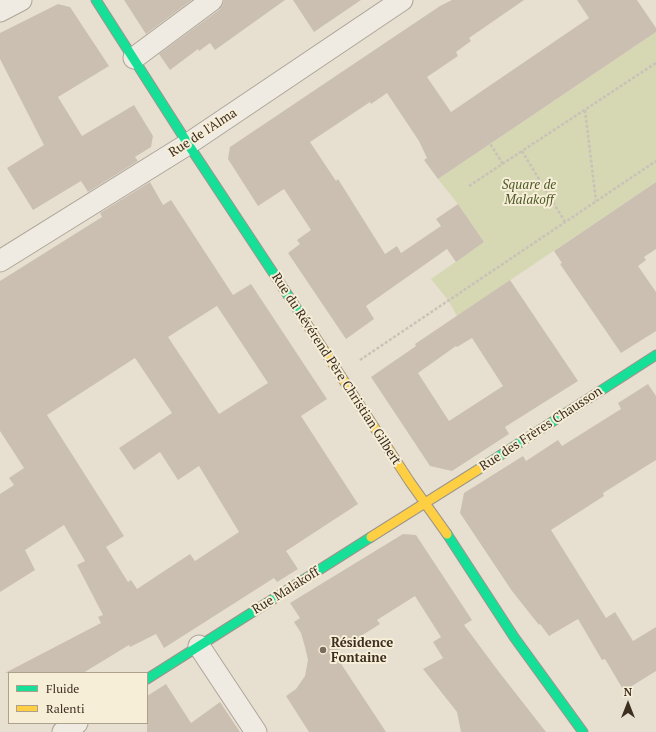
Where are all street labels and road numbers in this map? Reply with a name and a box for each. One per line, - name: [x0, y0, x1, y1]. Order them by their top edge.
- street label: Rue de l'Alma: [166, 105, 240, 161]
- street label: Rue du Révérend Père Christian Gilbert: [268, 270, 404, 468]
- street label: Rue des Frères Chausson: [477, 383, 605, 475]
- street label: Rue Malakoff: [249, 564, 323, 618]

